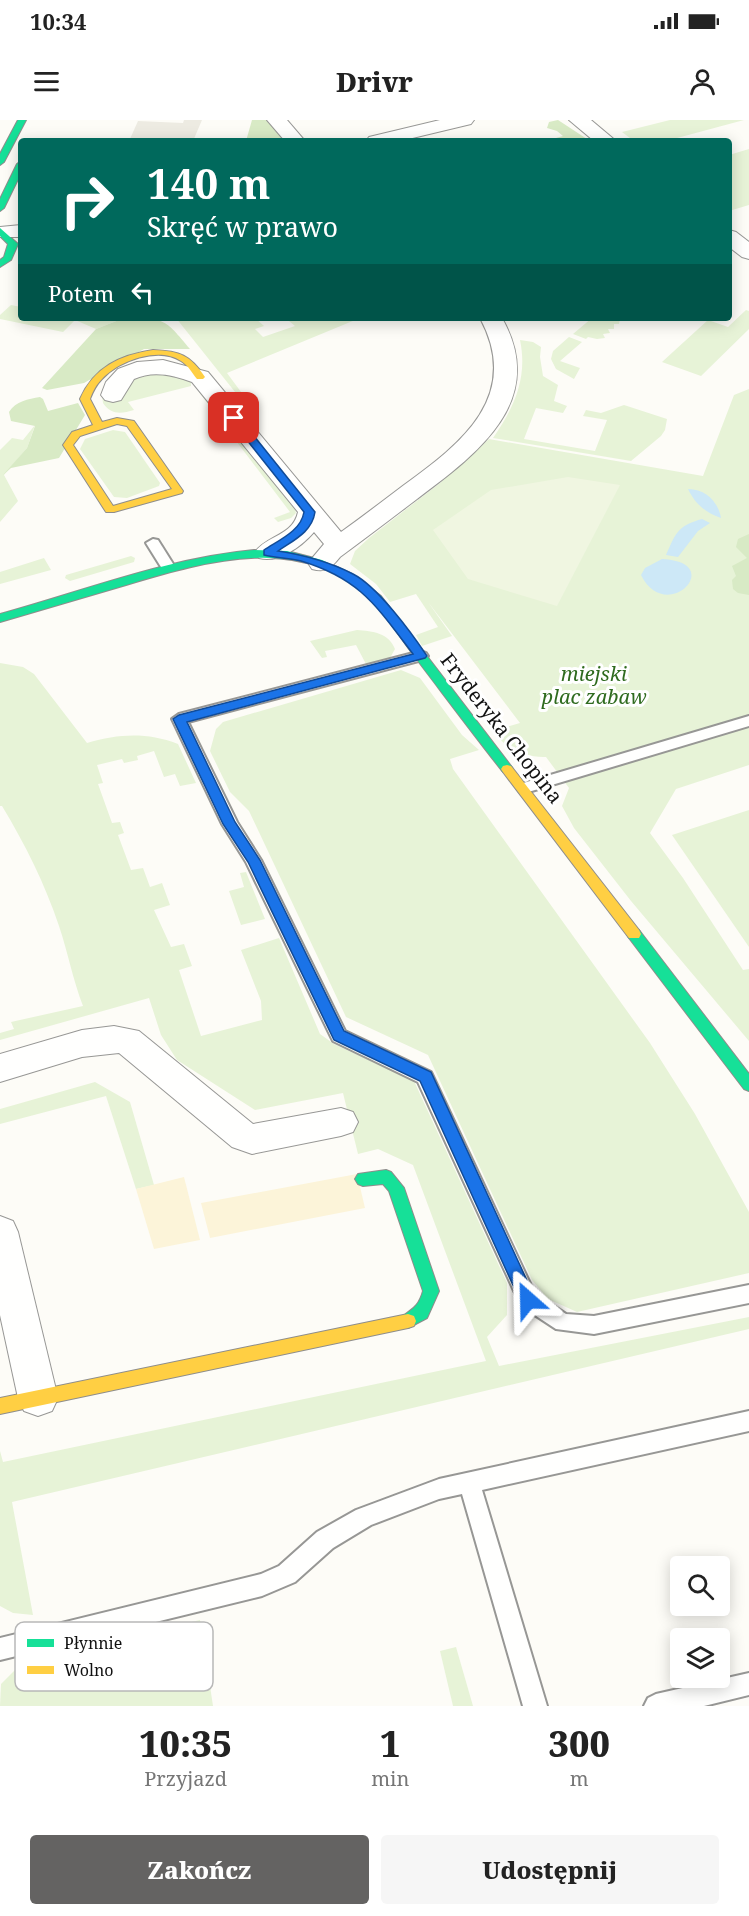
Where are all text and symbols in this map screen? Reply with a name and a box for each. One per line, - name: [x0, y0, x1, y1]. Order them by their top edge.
- text: 10:34: [30, 6, 86, 36]
- text: Drivr: [336, 63, 413, 100]
- icon: menu: [30, 65, 63, 98]
- icon: person: [686, 65, 719, 98]
- text: 140 m: [147, 154, 271, 211]
- icon: right: [48, 162, 126, 240]
- text: Skręć w prawo: [147, 208, 338, 245]
- icon: left: [126, 276, 159, 309]
- text: Potem: [48, 278, 114, 308]
- pin: [208, 392, 259, 443]
- icon: arrive: [217, 401, 250, 434]
- street label: Fryderyka Chopina: [435, 647, 569, 809]
- park label: miejski plac zabaw: [540, 660, 647, 710]
- position arrow: [496, 1268, 560, 1332]
- map controls: [670, 1556, 730, 1688]
- button: search: [670, 1556, 730, 1616]
- legend: [15, 1622, 213, 1691]
- button: layers: [670, 1628, 730, 1688]
- text: Płynnie: [64, 1632, 122, 1654]
- text: Wolno: [64, 1659, 114, 1681]
- text: 10:35: [139, 1719, 232, 1768]
- text: 1: [380, 1719, 401, 1768]
- text: 300: [549, 1719, 610, 1768]
- text: Przyjazd: [144, 1765, 227, 1792]
- text: min: [371, 1765, 409, 1792]
- text: m: [570, 1765, 589, 1792]
- button: Zakończ: [30, 1835, 369, 1904]
- button: Udostępnij: [381, 1835, 719, 1904]

